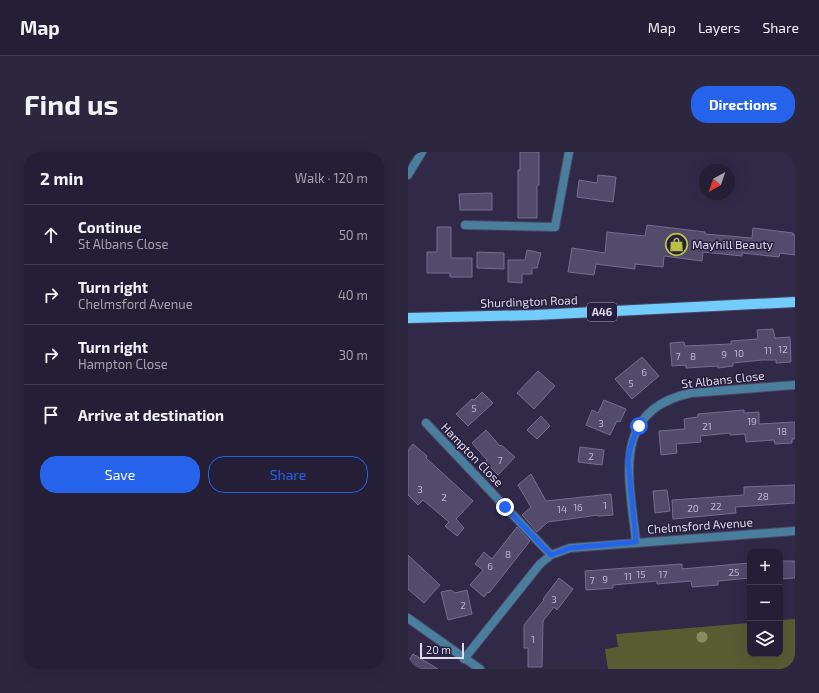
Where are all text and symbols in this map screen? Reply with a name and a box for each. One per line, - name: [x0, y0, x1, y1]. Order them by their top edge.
- text: Map: [20, 16, 60, 39]
- text: Map: [648, 19, 676, 36]
- text: Layers: [698, 19, 740, 36]
- text: Share: [762, 19, 799, 36]
- button: Directions: [691, 86, 795, 123]
- text: Find us: [24, 87, 118, 121]
- north arrow: [699, 164, 735, 200]
- text: 2 min: [40, 168, 83, 188]
- text: Walk · 120 m: [295, 170, 368, 186]
- text: Continue: [78, 218, 141, 236]
- icon: ahead: [40, 224, 62, 246]
- text: 50 m: [339, 227, 368, 243]
- shop icon: Mayhill Beauty: [664, 232, 690, 258]
- text: St Albans Close: [78, 236, 169, 252]
- place label: Mayhill Beauty: [692, 237, 774, 251]
- text: Turn right: [78, 278, 148, 296]
- icon: right: [40, 284, 62, 306]
- text: 40 m: [338, 287, 368, 303]
- street label: Shurdington Road: [480, 292, 578, 310]
- text: Chelmsford Avenue: [78, 296, 193, 312]
- road number: A46: [587, 303, 617, 321]
- text: Turn right: [78, 338, 148, 356]
- house number: 12: [778, 343, 788, 355]
- icon: right: [40, 344, 62, 366]
- house number: 11: [764, 344, 772, 356]
- text: 30 m: [339, 347, 368, 363]
- house number: 10: [734, 347, 744, 359]
- house number: 9: [721, 348, 727, 360]
- house number: 7: [675, 350, 681, 362]
- house number: 8: [690, 350, 696, 362]
- text: Hampton Close: [78, 356, 168, 372]
- house number: 6: [641, 366, 647, 378]
- street label: St Albans Close: [681, 368, 765, 390]
- house number: 5: [628, 377, 634, 389]
- house number: 5: [471, 402, 477, 414]
- icon: arrive: [40, 404, 62, 426]
- text: Arrive at destination: [78, 406, 224, 424]
- house number: 19: [747, 415, 757, 427]
- house number: 3: [598, 417, 604, 429]
- route start: [630, 417, 648, 435]
- street label: Hampton Close: [439, 420, 507, 489]
- house number: 21: [702, 420, 712, 432]
- house number: 18: [777, 425, 787, 437]
- house number: 2: [588, 450, 594, 462]
- house number: 7: [497, 454, 503, 466]
- button: Save: [40, 456, 200, 493]
- button: Share: [208, 456, 368, 493]
- house number: 3: [417, 483, 423, 495]
- house number: 28: [757, 490, 769, 502]
- house number: 2: [441, 491, 447, 503]
- route end: [496, 498, 514, 516]
- house number: 1: [603, 499, 607, 511]
- house number: 22: [710, 500, 722, 512]
- house number: 16: [573, 501, 583, 513]
- house number: 20: [687, 502, 699, 514]
- house number: 14: [557, 503, 567, 515]
- street label: Chelmsford Avenue: [647, 514, 753, 536]
- house number: 8: [505, 548, 511, 560]
- map controls: [747, 549, 783, 657]
- button: +: [747, 549, 783, 585]
- house number: 6: [487, 560, 493, 572]
- house number: 25: [729, 566, 739, 578]
- house number: 15: [636, 568, 646, 580]
- house number: 17: [658, 568, 668, 580]
- house number: 11: [624, 570, 632, 582]
- house number: 9: [602, 573, 608, 585]
- house number: 7: [589, 574, 595, 586]
- button: −: [747, 585, 783, 621]
- house number: 3: [551, 593, 557, 605]
- house number: 2: [460, 599, 466, 611]
- button: layers: [747, 621, 783, 657]
- house number: 1: [531, 633, 535, 645]
- scale bar: [420, 641, 464, 660]
- text: 20 m: [426, 643, 451, 656]

